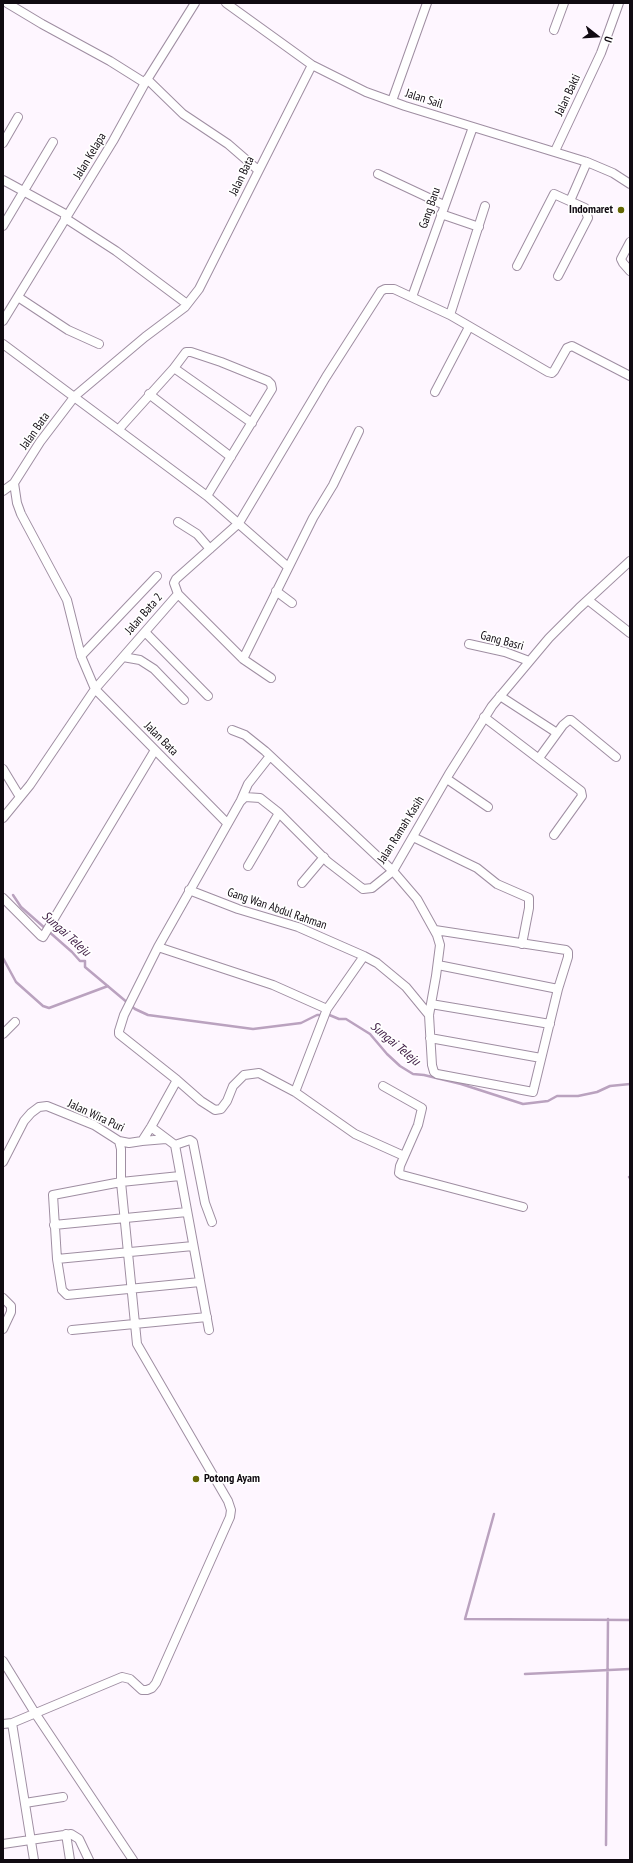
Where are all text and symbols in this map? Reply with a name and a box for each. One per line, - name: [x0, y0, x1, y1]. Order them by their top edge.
- north arrow: [577, 16, 617, 56]
- text: U: [601, 35, 616, 44]
- street label: Jalan Bakti: [552, 72, 584, 118]
- street label: Jalan Sail: [403, 86, 445, 112]
- street label: Jalan Kelapa: [71, 130, 109, 182]
- street label: Jalan Bata: [226, 154, 258, 198]
- street label: Gang Baru: [416, 185, 444, 231]
- place label: Indomaret: [569, 203, 613, 217]
- marker: Indomaret: [616, 205, 626, 215]
- street label: Jalan Bata: [17, 410, 53, 452]
- street label: Jalan Bata 2: [122, 591, 166, 637]
- street label: Gang Basri: [479, 628, 525, 654]
- street label: Jalan Bata: [141, 719, 181, 759]
- street label: Jalan Ramah Kasih: [375, 794, 427, 866]
- street label: Gang Wan Abdul Rahman: [225, 885, 329, 933]
- water label: Sungai Teleju: [38, 908, 94, 960]
- water label: Sungai Teleju: [367, 1019, 423, 1069]
- street label: Jalan Wira Puri: [66, 1097, 126, 1135]
- place label: Potong Ayam: [204, 1472, 260, 1486]
- marker: Potong Ayam: [191, 1474, 201, 1484]

